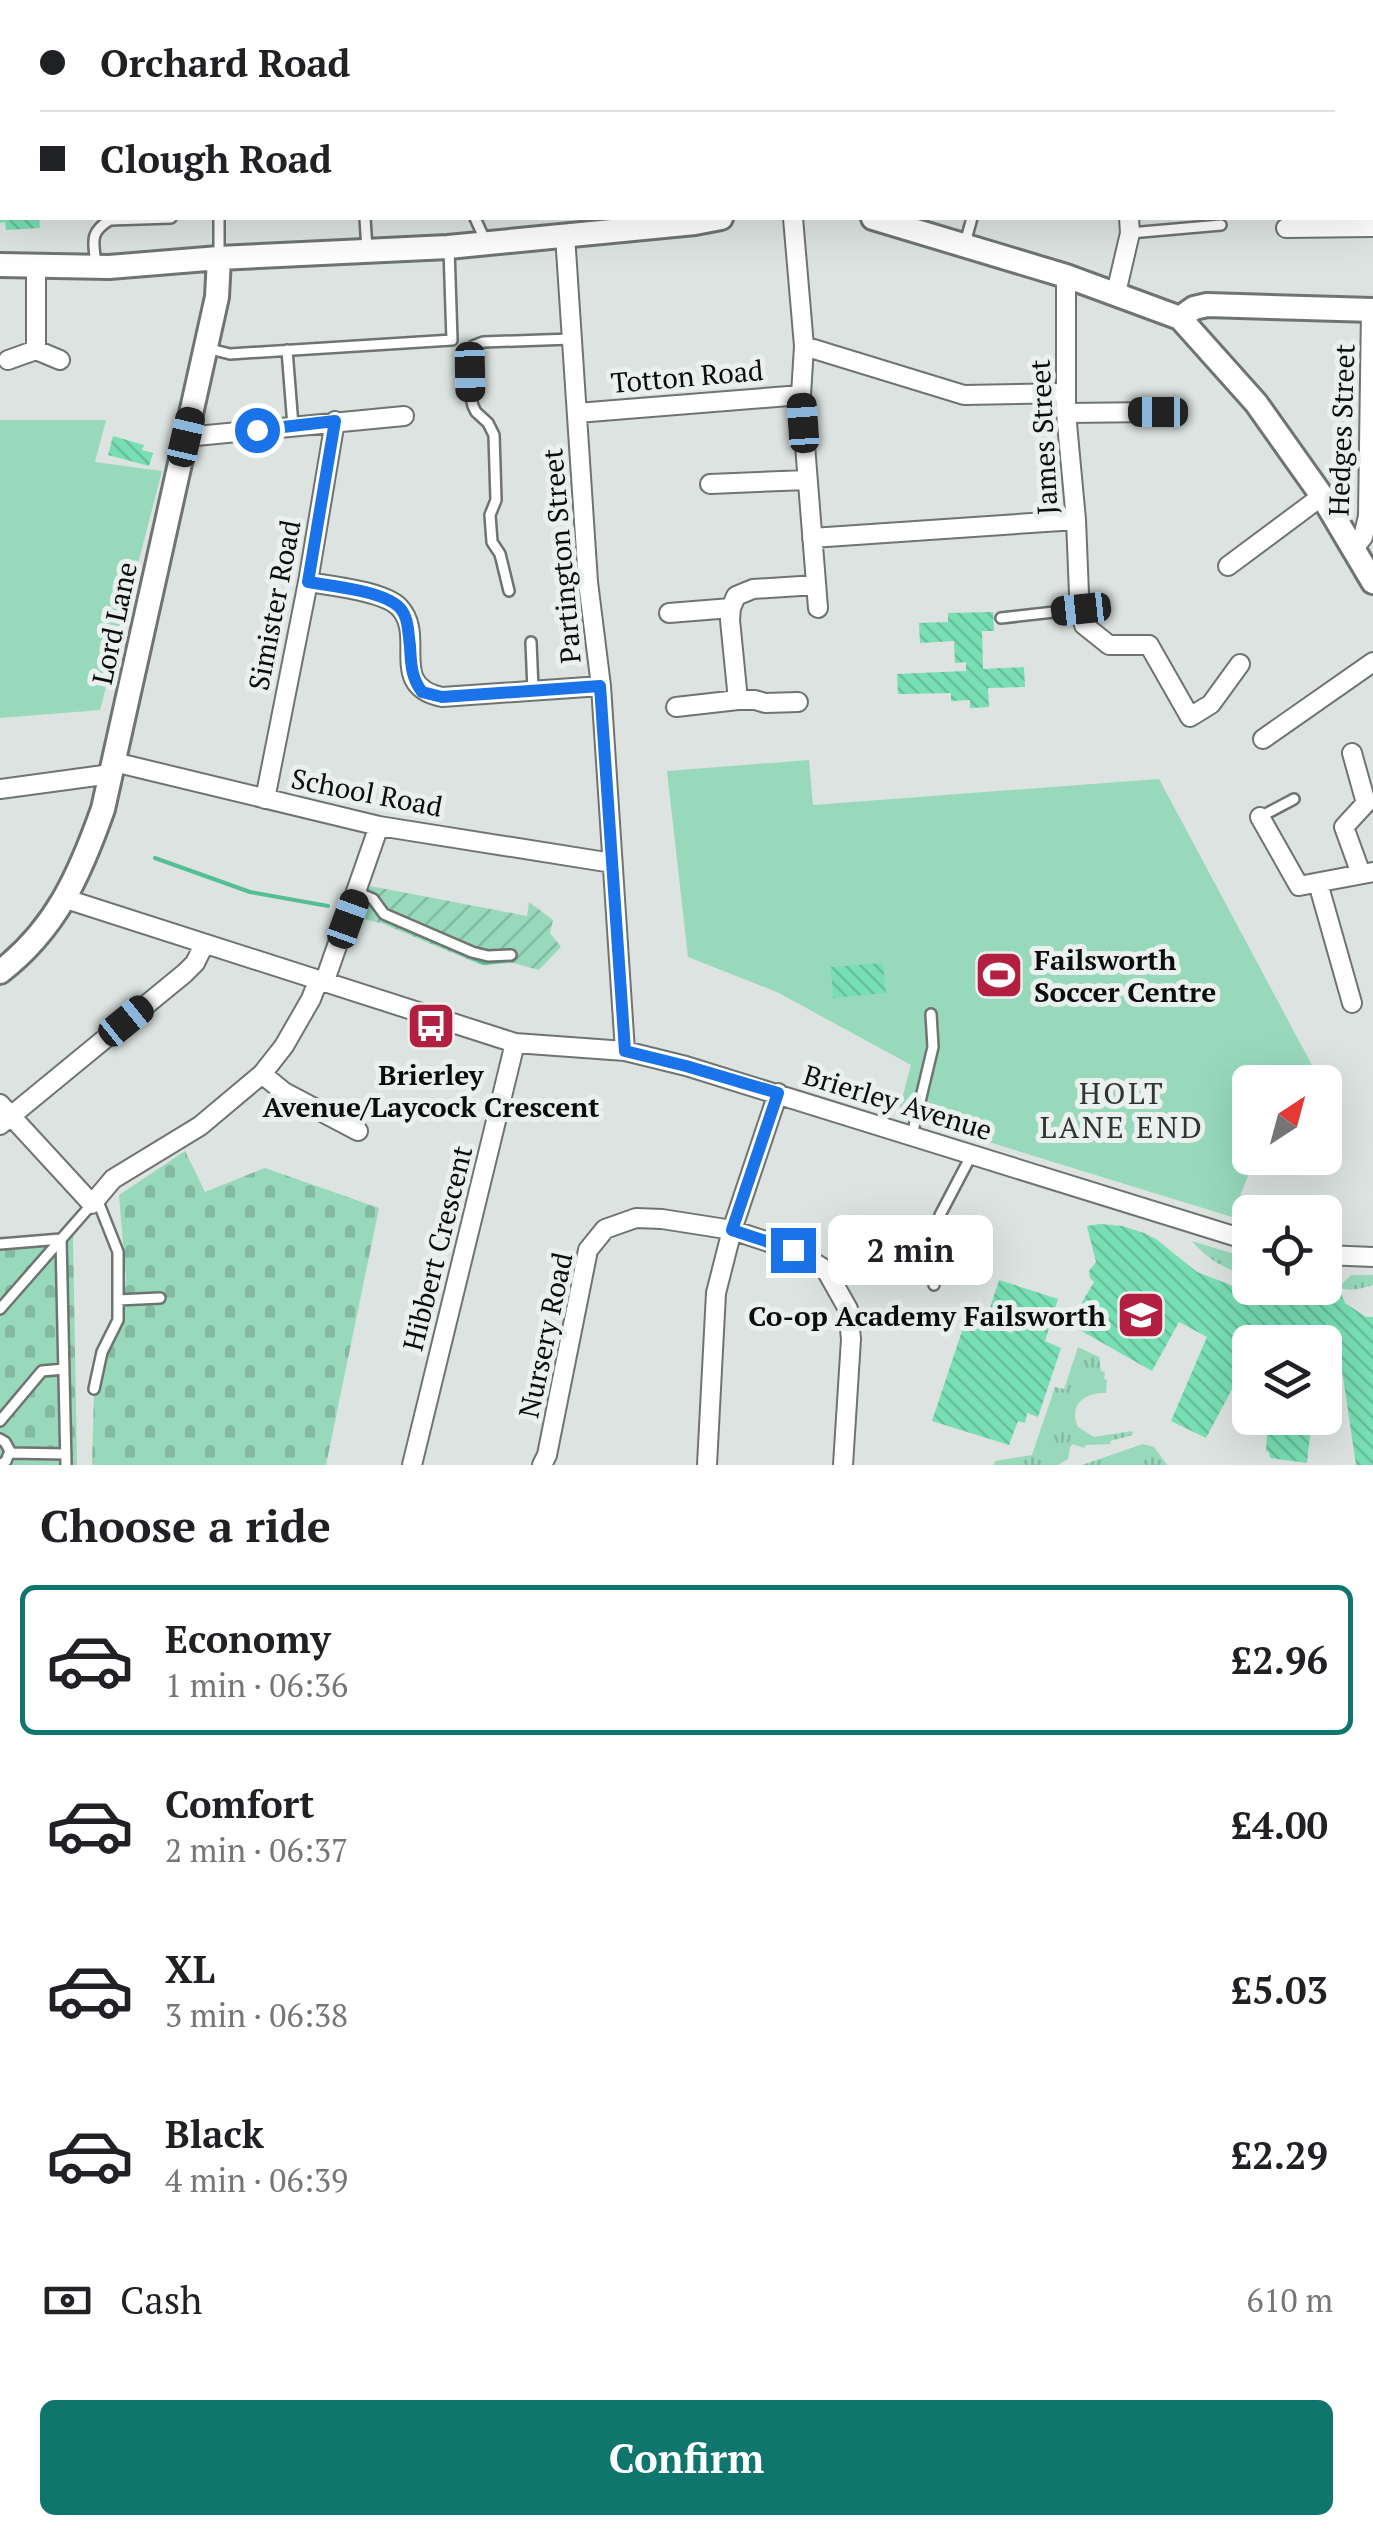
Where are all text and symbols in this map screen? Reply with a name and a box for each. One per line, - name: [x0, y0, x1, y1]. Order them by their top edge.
- text: Orchard Road: [100, 38, 350, 88]
- text: Clough Road: [100, 134, 332, 184]
- car: [454, 342, 486, 402]
- street label: Hedges Street: [1320, 343, 1363, 517]
- street label: Totton Road: [609, 351, 765, 401]
- street label: James Street: [1020, 358, 1066, 516]
- car: [786, 392, 820, 454]
- car: [1128, 397, 1188, 427]
- car: [165, 404, 207, 470]
- route start: [235, 408, 280, 453]
- street label: Partington Street: [533, 446, 589, 665]
- street label: Simister Road: [239, 517, 309, 693]
- street label: Lord Lane: [83, 558, 145, 688]
- car: [1050, 591, 1112, 627]
- street label: School Road: [288, 759, 446, 825]
- car: [324, 886, 372, 952]
- place label: Failsworth Soccer Centre: [1034, 941, 1216, 1010]
- sports icon: Failsworth Soccer Centre: [973, 949, 1025, 1001]
- car: [93, 990, 159, 1052]
- bus stop icon: Brierley Avenue/Laycock Crescent: [405, 1000, 457, 1052]
- place label: Brierley Avenue/Laycock Crescent: [263, 1056, 599, 1125]
- street label: Brierley Avenue: [799, 1056, 997, 1148]
- north arrow: [1232, 1065, 1342, 1175]
- map controls: [1232, 1065, 1342, 1435]
- district label: HOLT LANE END: [1040, 1073, 1204, 1147]
- street label: Hibbert Crescent: [394, 1141, 480, 1354]
- button: locate: [1232, 1195, 1342, 1305]
- callout: 2 min: [828, 1215, 993, 1285]
- route end: [771, 1228, 816, 1273]
- text: 2 min: [867, 1229, 954, 1271]
- street label: Nursery Road: [509, 1249, 581, 1421]
- school or university icon: Co-op Academy Failsworth: [1115, 1289, 1167, 1341]
- place label: Co-op Academy Failsworth: [748, 1297, 1106, 1334]
- button: layers: [1232, 1325, 1342, 1435]
- text: Choose a ride: [40, 1495, 331, 1555]
- text: Economy: [165, 1614, 331, 1664]
- icon: car: [45, 1615, 135, 1705]
- text: £2.96: [1231, 1635, 1328, 1685]
- text: 1 min · 06:36: [165, 1664, 348, 1706]
- text: Comfort: [165, 1779, 314, 1829]
- icon: car: [45, 1780, 135, 1870]
- text: £4.00: [1231, 1800, 1328, 1850]
- text: 2 min · 06:37: [165, 1829, 348, 1871]
- text: XL: [165, 1944, 215, 1994]
- icon: car: [45, 1945, 135, 2035]
- text: £5.03: [1231, 1965, 1328, 2015]
- text: 3 min · 06:38: [165, 1994, 348, 2036]
- text: Black: [165, 2109, 264, 2159]
- icon: car: [45, 2110, 135, 2200]
- text: £2.29: [1231, 2130, 1328, 2180]
- text: 4 min · 06:39: [165, 2159, 348, 2201]
- icon: cash: [40, 2273, 95, 2328]
- text: Cash: [120, 2275, 202, 2325]
- text: 610 m: [1246, 2279, 1333, 2321]
- button: Confirm: [40, 2400, 1333, 2515]

